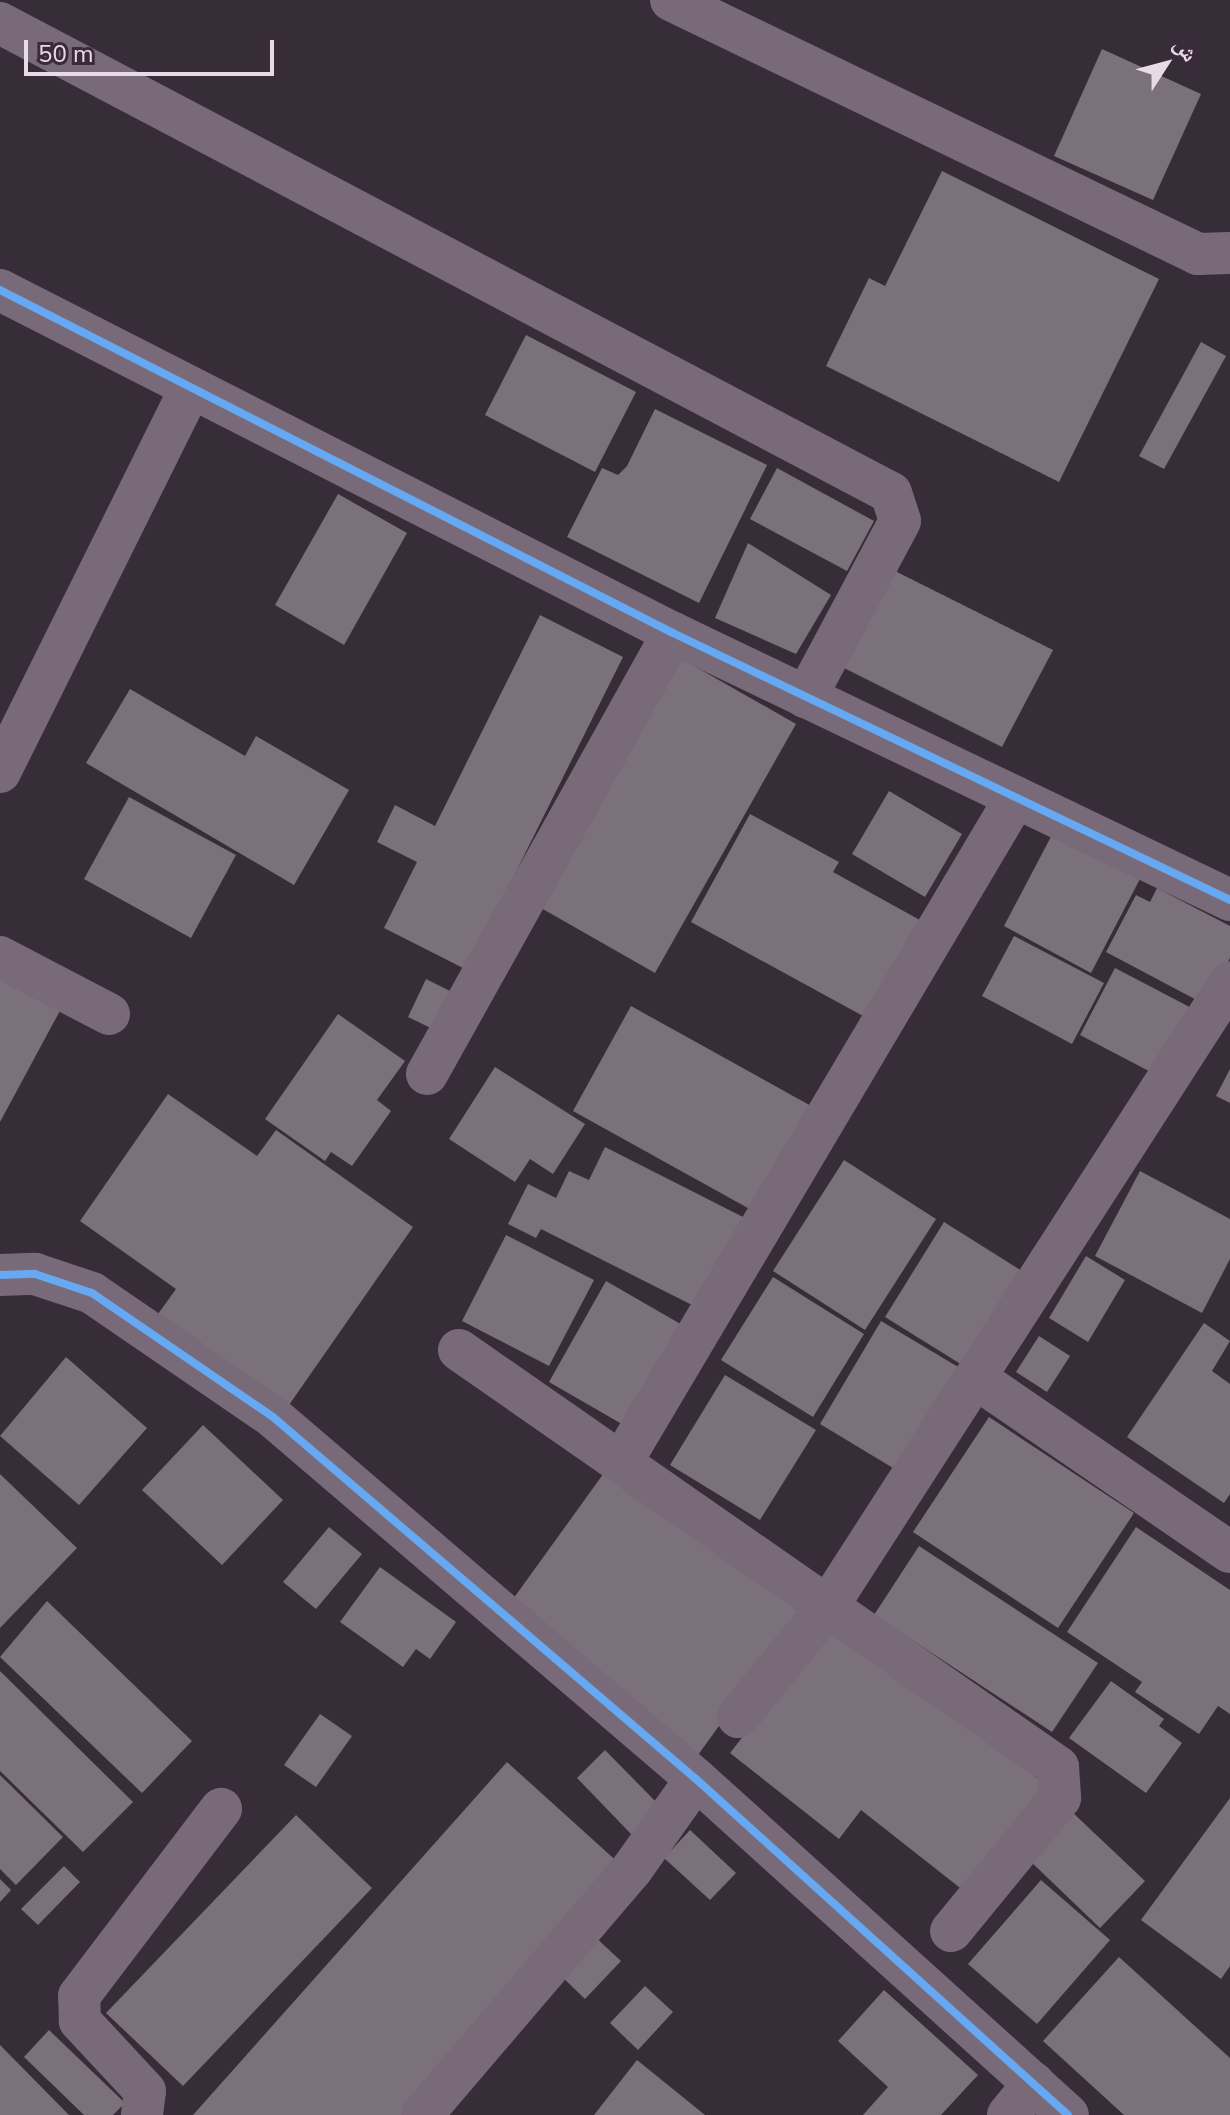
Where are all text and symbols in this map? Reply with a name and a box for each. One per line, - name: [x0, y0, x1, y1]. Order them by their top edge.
- scale bar: [28, 24, 278, 74]
- north arrow: [1126, 24, 1206, 104]
- text: ش: [1166, 32, 1204, 68]
- text: 50 m: [38, 38, 94, 70]

